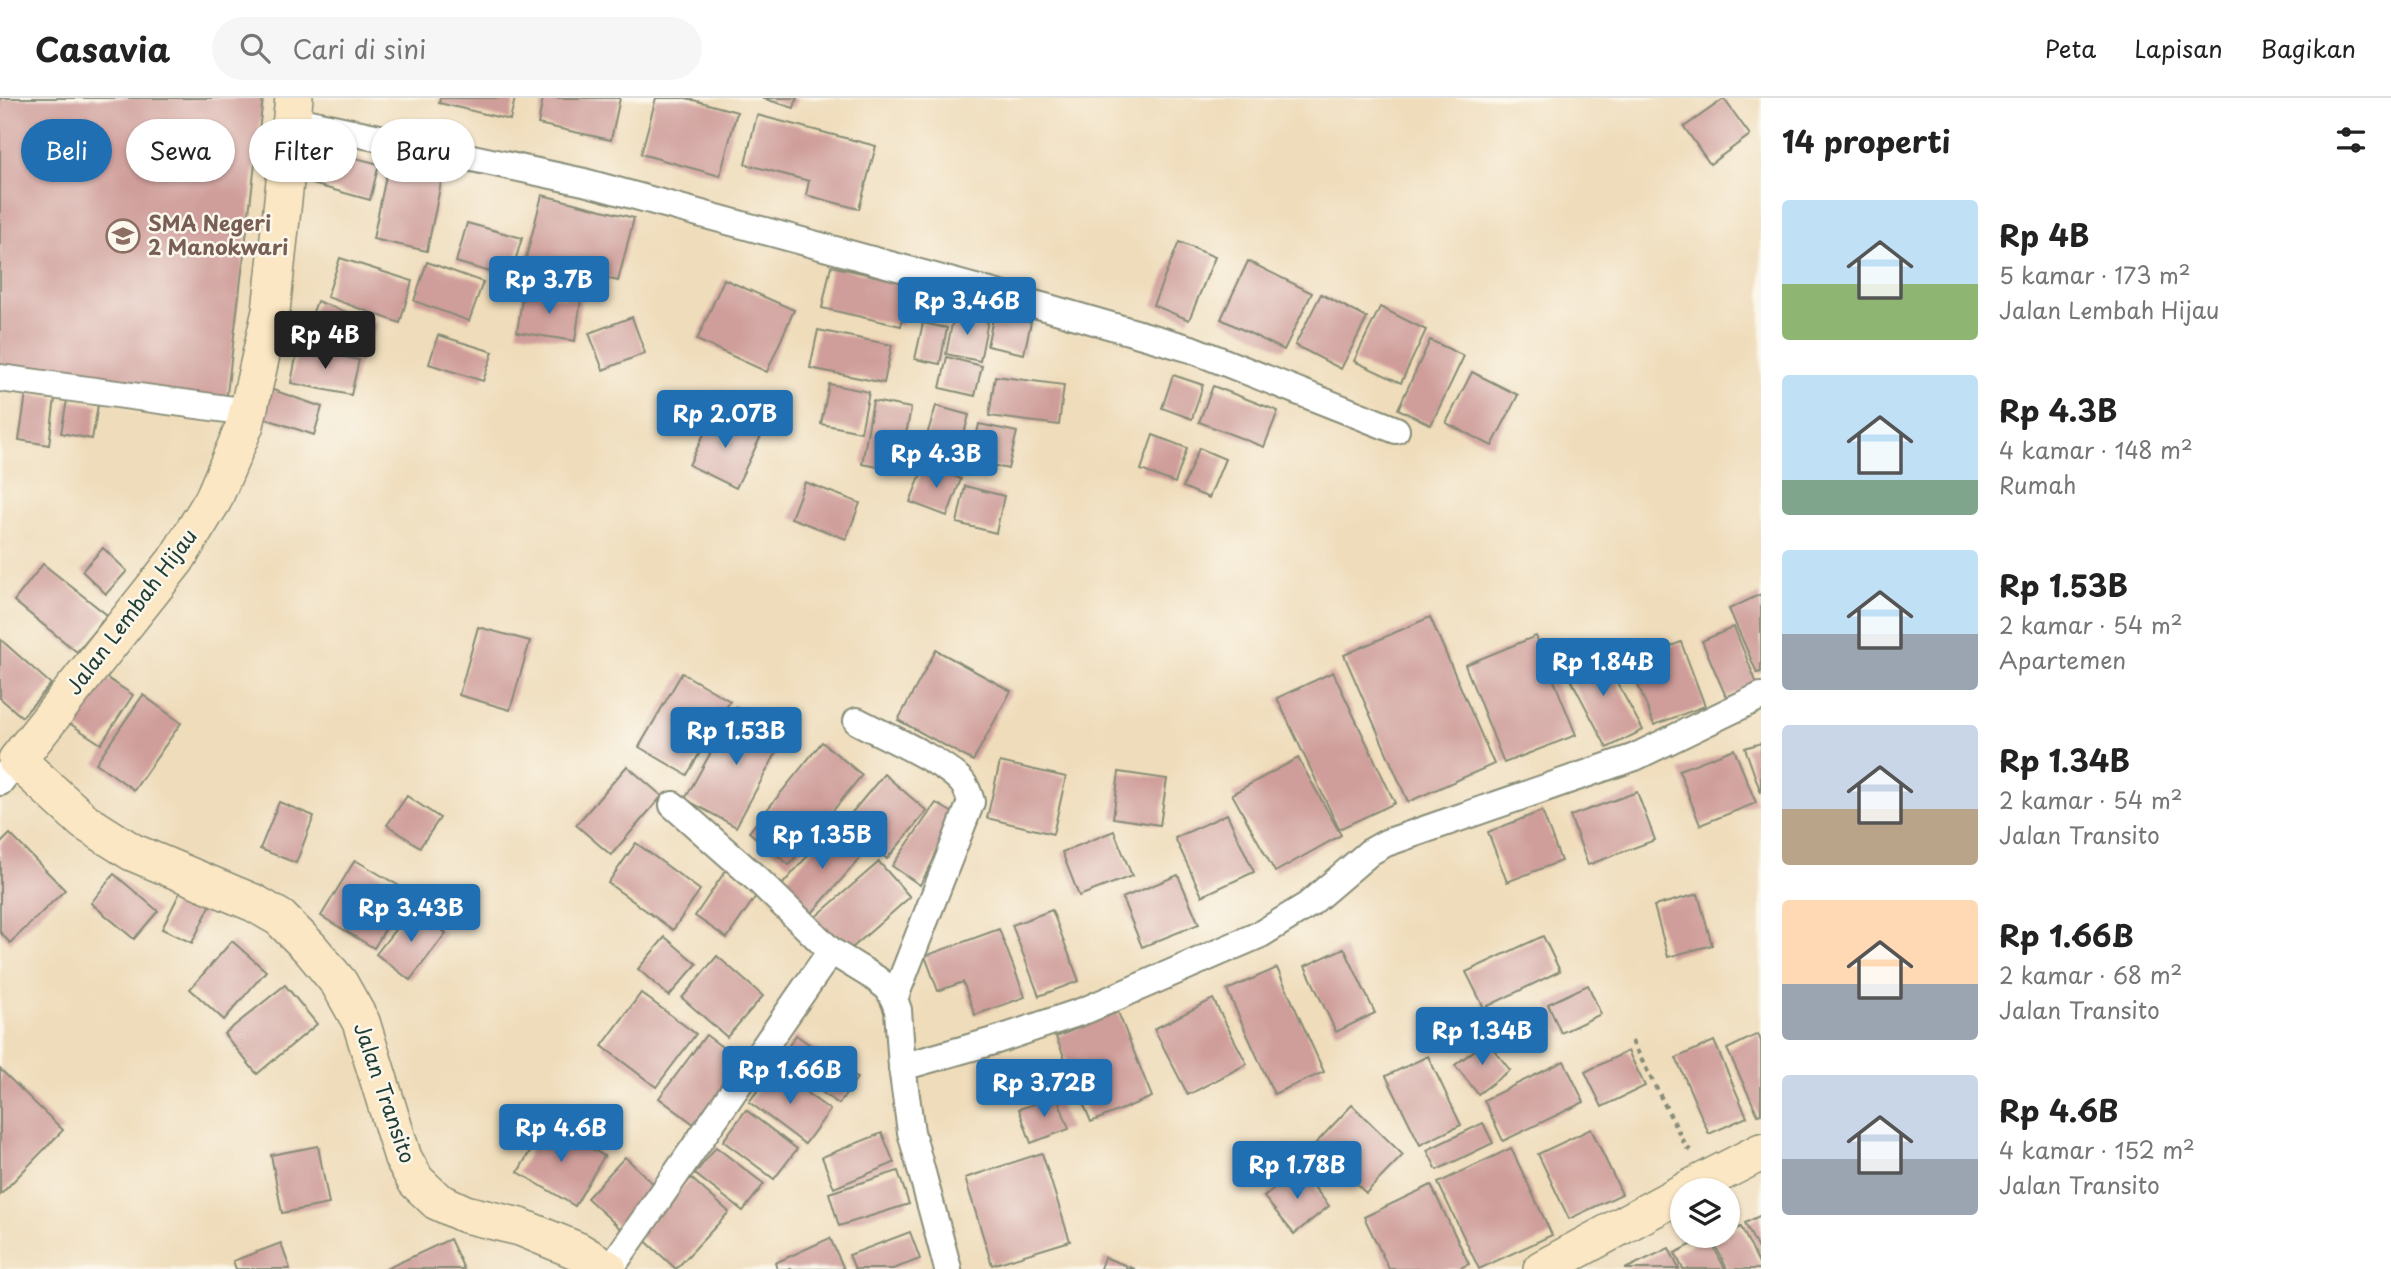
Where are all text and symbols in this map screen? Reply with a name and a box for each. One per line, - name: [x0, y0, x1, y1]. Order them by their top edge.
- search box: [212, 17, 702, 80]
- text: Casavia: [35, 23, 170, 73]
- icon: search: [236, 29, 274, 67]
- text: Cari di sini: [292, 29, 426, 68]
- text: Peta: [2045, 30, 2096, 66]
- text: Lapisan: [2134, 30, 2223, 66]
- text: Bagikan: [2261, 30, 2356, 66]
- text: 14 properti: [1782, 118, 1950, 163]
- chip: Beli: [21, 119, 112, 182]
- chip: Sewa: [126, 119, 235, 182]
- chip: Filter: [249, 119, 357, 182]
- chip: Baru: [371, 119, 475, 182]
- icon: filters: [2332, 121, 2370, 159]
- place label: SMA Negeri 2 Manokwari: [148, 206, 288, 262]
- text: Rp 4B: [1999, 212, 2089, 257]
- school or university icon: SMA Negeri 2 Manokwari: [104, 217, 142, 255]
- icon: home: [1838, 228, 1922, 312]
- pin: Rp 3.7B: [484, 256, 614, 316]
- text: 5 kamar · 173 m²: [1999, 257, 2191, 292]
- text: Rp 3.7B: [505, 261, 593, 296]
- pin: Rp 3.46B: [895, 278, 1039, 337]
- text: Rp 3.46B: [914, 282, 1020, 317]
- text: Jalan Lembah Hijau: [1999, 292, 2219, 327]
- pin: Rp 4B: [276, 312, 374, 371]
- text: Rp 4B: [290, 316, 360, 351]
- text: Rp 4.3B: [1999, 387, 2118, 432]
- pin: Rp 2.07B: [653, 390, 797, 450]
- text: Rp 2.07B: [673, 395, 777, 430]
- icon: home: [1838, 403, 1922, 487]
- pin: Rp 4.3B: [871, 430, 1001, 490]
- text: 4 kamar · 148 m²: [1999, 432, 2193, 467]
- text: Rp 4.3B: [891, 435, 981, 470]
- text: Rumah: [1999, 467, 2076, 502]
- street label: Jalan Lembah Hijau: [57, 521, 204, 701]
- text: Rp 1.53B: [1999, 562, 2128, 607]
- icon: home: [1838, 578, 1922, 662]
- text: 2 kamar · 54 m²: [1999, 607, 2183, 642]
- pin: Rp 1.84B: [1531, 638, 1675, 698]
- text: Apartemen: [1999, 642, 2126, 677]
- text: Rp 1.84B: [1552, 643, 1654, 678]
- pin: Rp 1.53B: [664, 708, 808, 767]
- text: Rp 1.53B: [687, 712, 785, 747]
- text: Rp 1.34B: [1999, 737, 2130, 782]
- icon: home: [1838, 753, 1922, 837]
- text: 2 kamar · 54 m²: [1999, 782, 2183, 817]
- pin: Rp 1.35B: [750, 812, 894, 871]
- text: Rp 1.35B: [772, 816, 872, 851]
- text: Jalan Transito: [1999, 817, 2160, 852]
- pin: Rp 3.43B: [339, 884, 483, 944]
- text: Rp 3.43B: [358, 889, 464, 924]
- text: Rp 1.66B: [1999, 912, 2134, 957]
- icon: home: [1838, 928, 1922, 1012]
- text: 2 kamar · 68 m²: [1999, 957, 2182, 992]
- text: Jalan Transito: [1999, 992, 2160, 1027]
- pin: Rp 1.34B: [1410, 1007, 1554, 1067]
- text: Rp 1.34B: [1432, 1012, 1532, 1047]
- street label: Jalan Transito: [347, 1018, 425, 1167]
- pin: Rp 1.66B: [718, 1046, 862, 1106]
- text: Rp 1.66B: [738, 1051, 842, 1086]
- pin: Rp 3.72B: [972, 1060, 1116, 1119]
- text: Rp 3.72B: [992, 1064, 1096, 1099]
- text: Rp 4.6B: [1999, 1087, 2119, 1132]
- icon: home: [1838, 1103, 1922, 1187]
- pin: Rp 4.6B: [496, 1104, 626, 1164]
- text: Rp 4.6B: [515, 1109, 607, 1144]
- text: 4 kamar · 152 m²: [1999, 1132, 2195, 1167]
- pin: Rp 1.78B: [1225, 1142, 1369, 1201]
- text: Rp 1.78B: [1248, 1146, 1346, 1181]
- text: Jalan Transito: [1999, 1167, 2160, 1202]
- map controls: [1670, 1178, 1740, 1248]
- button: layers: [1670, 1178, 1740, 1248]

